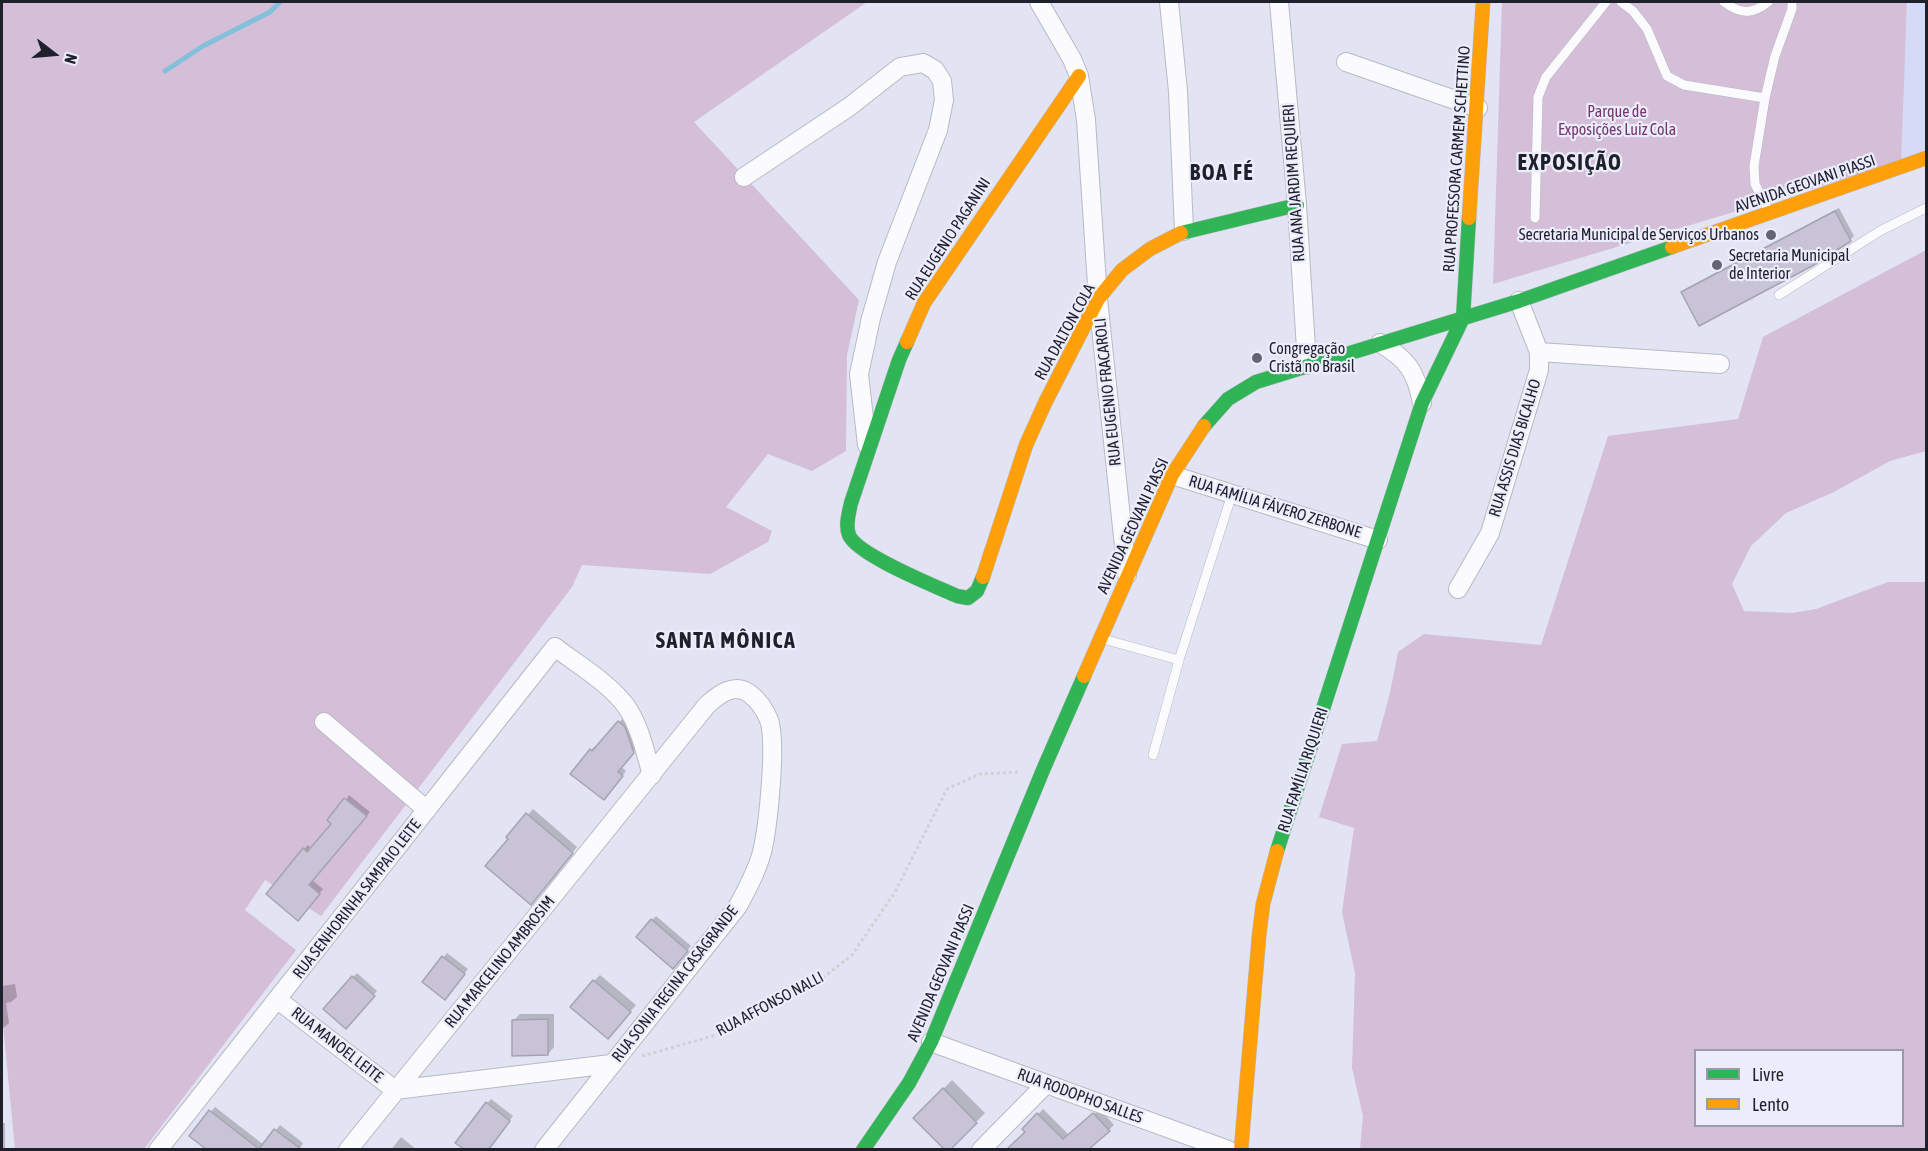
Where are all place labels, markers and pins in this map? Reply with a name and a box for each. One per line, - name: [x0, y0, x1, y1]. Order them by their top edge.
- place label: Secretaria Municipal de Serviços Urbanos: [1519, 225, 1759, 245]
- marker: Secretaria Municipal de Serviços Urbanos: [1764, 228, 1778, 242]
- place label: Secretaria Municipal de Interior: [1729, 246, 1850, 284]
- marker: Secretaria Municipal de Interior: [1710, 258, 1724, 272]
- place label: Congregação Cristã no Brasil: [1269, 339, 1355, 377]
- marker: Congregação Cristã no Brasil: [1250, 351, 1264, 365]

